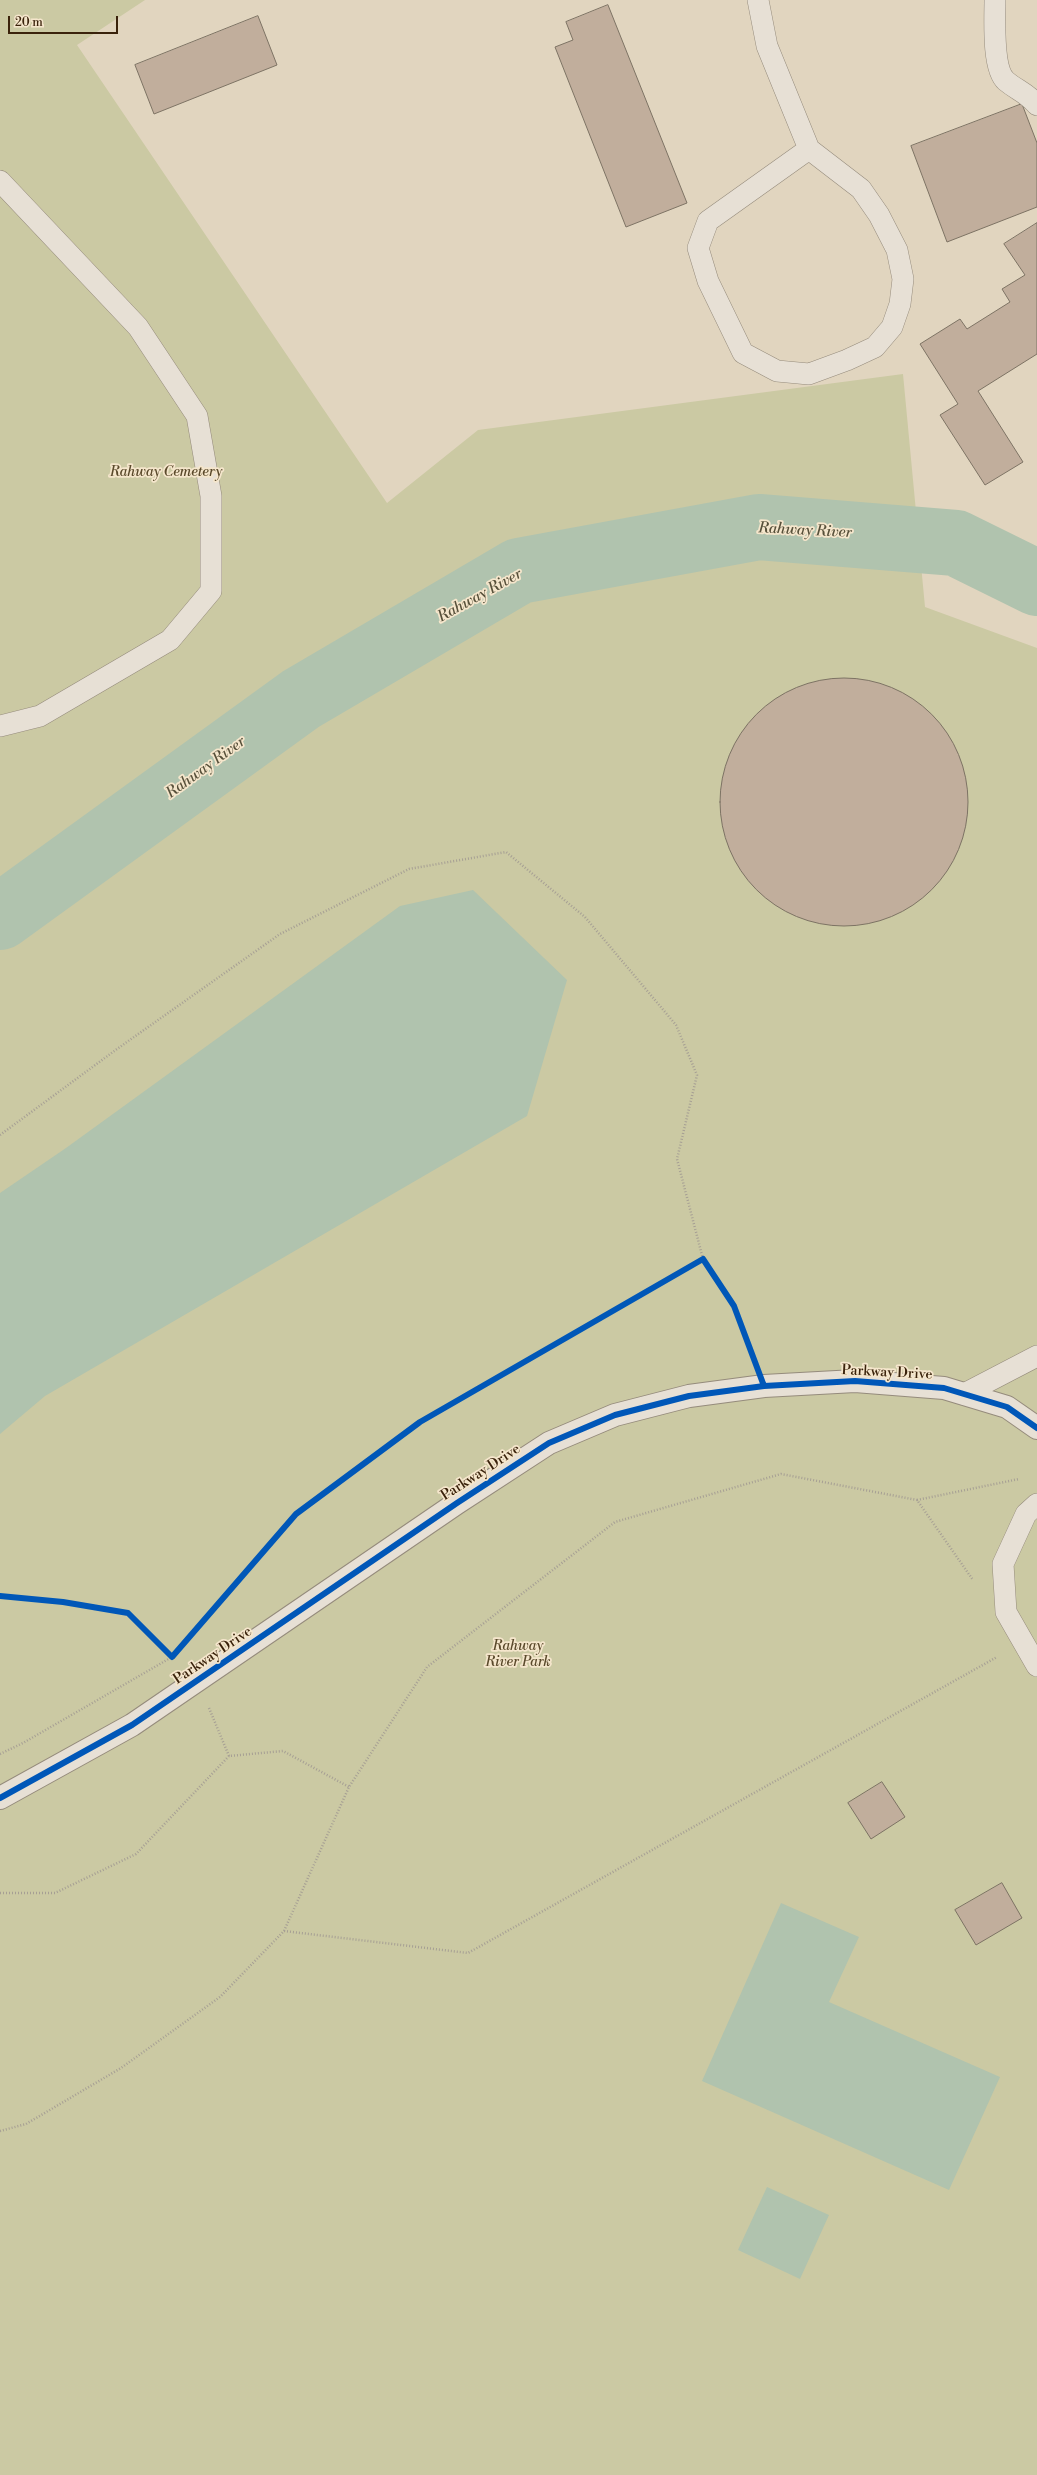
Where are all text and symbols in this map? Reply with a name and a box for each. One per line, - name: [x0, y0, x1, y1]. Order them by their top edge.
- scale bar: [10, 8, 120, 34]
- text: 20 m: [15, 15, 43, 30]
- park label: Rahway Cemetery: [110, 465, 222, 481]
- water label: Rahway River: [758, 520, 852, 542]
- water label: Rahway River: [435, 565, 525, 627]
- water label: Rahway River: [163, 733, 249, 803]
- street label: Parkway Drive: [841, 1362, 933, 1384]
- street label: Parkway Drive: [438, 1441, 524, 1505]
- street label: Parkway Drive: [171, 1624, 255, 1688]
- park label: Rahway River Park: [485, 1639, 551, 1672]

